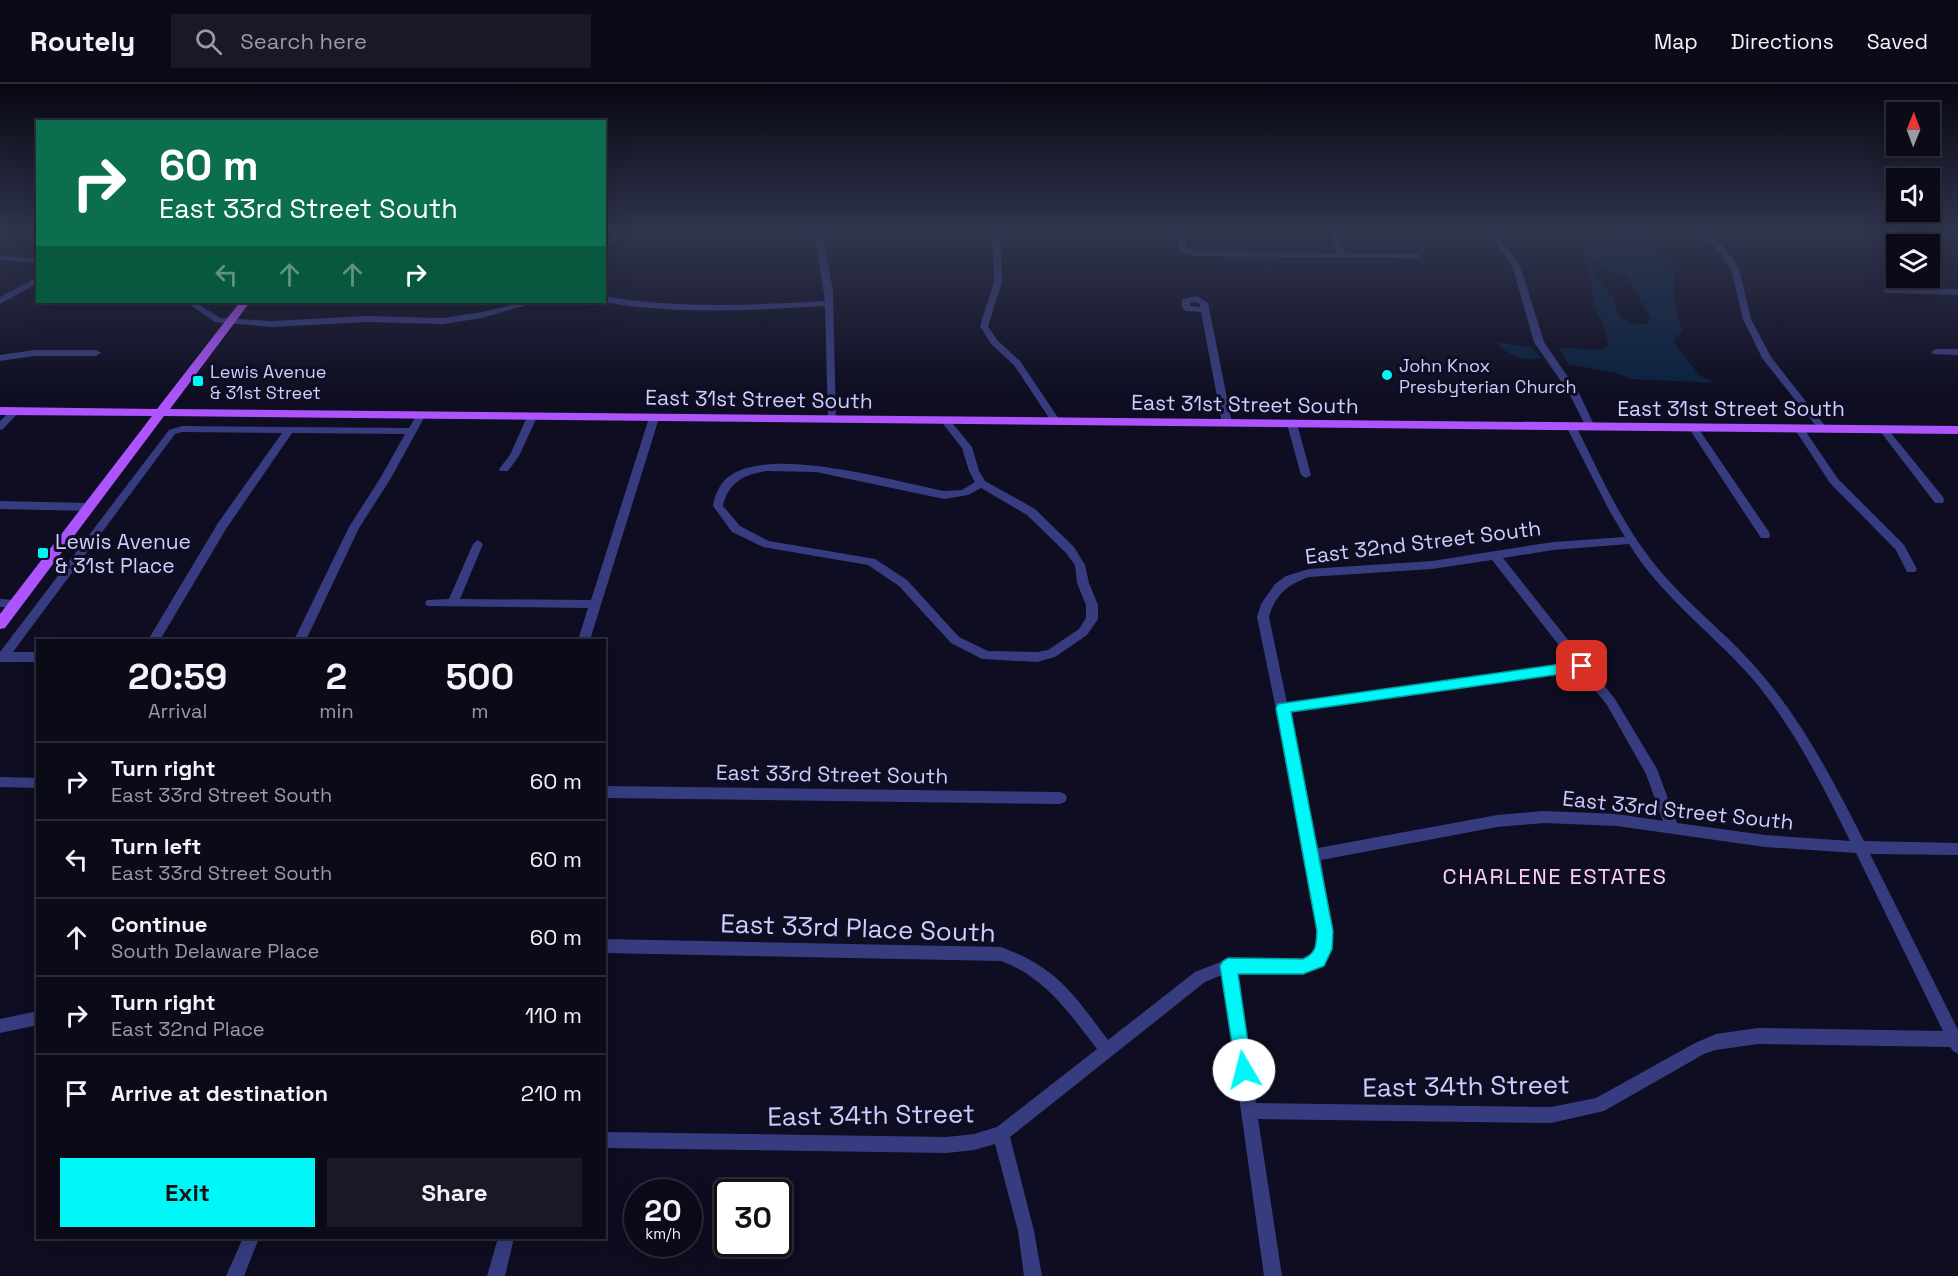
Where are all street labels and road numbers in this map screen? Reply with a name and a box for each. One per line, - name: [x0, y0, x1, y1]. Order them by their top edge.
- street label: East 31st Street South: [645, 384, 873, 414]
- street label: East 31st Street South: [1131, 389, 1359, 419]
- street label: East 31st Street South: [1617, 395, 1845, 422]
- street label: East 32nd Street South: [1303, 514, 1543, 570]
- street label: East 33rd Street South: [716, 758, 948, 790]
- street label: East 33rd Street South: [1561, 784, 1795, 836]
- street label: East 33rd Place South: [720, 906, 996, 950]
- street label: East 34th Street: [1362, 1067, 1570, 1105]
- street label: East 34th Street: [767, 1096, 975, 1134]

